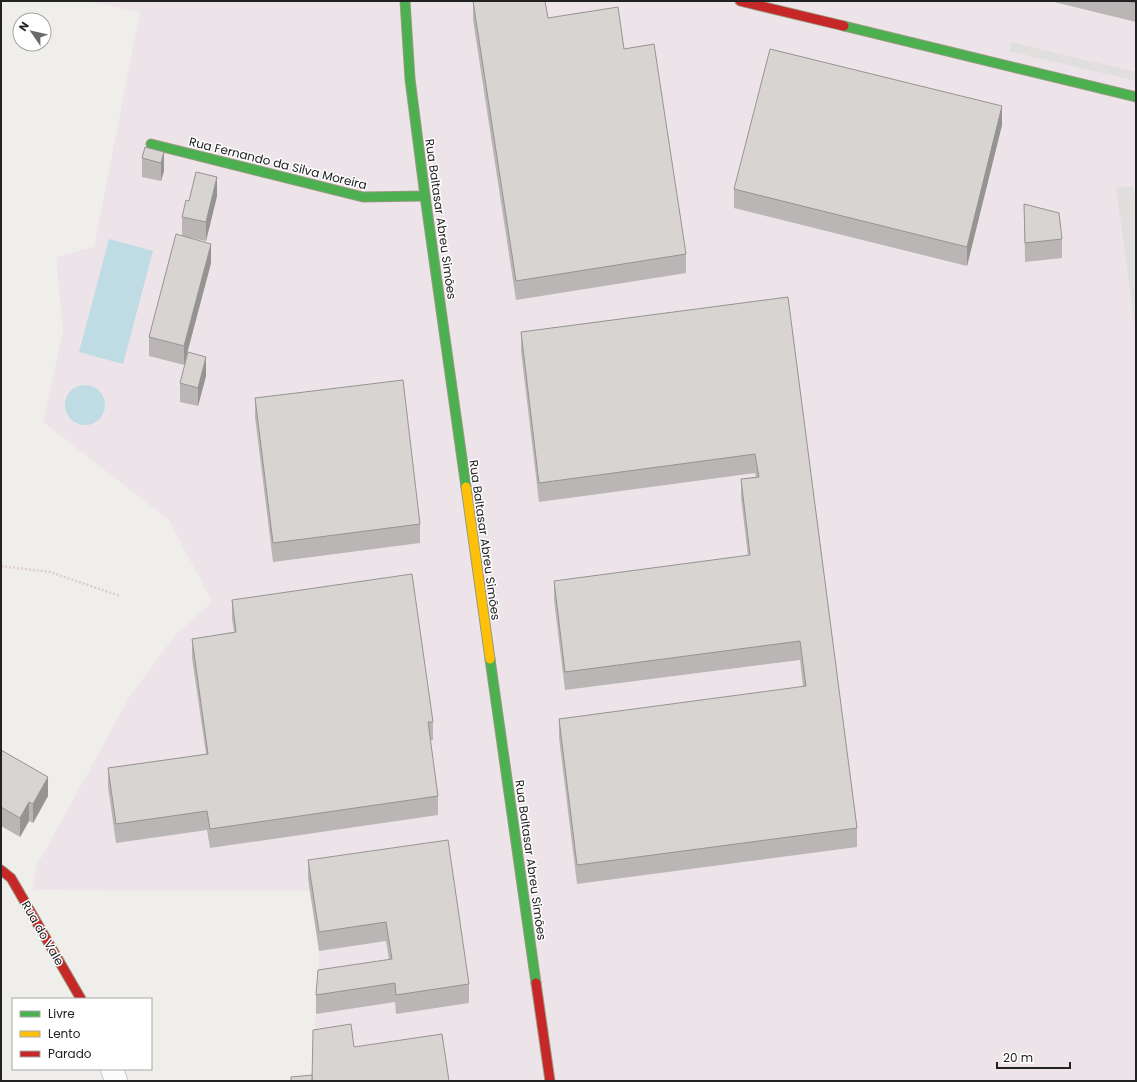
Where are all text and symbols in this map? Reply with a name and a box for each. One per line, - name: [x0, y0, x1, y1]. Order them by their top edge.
- north arrow: [12, 12, 52, 52]
- text: N: [15, 19, 33, 34]
- street label: Rua Fernando da Silva Moreira: [187, 133, 369, 193]
- street label: Rua Baltasar Abreu Simões: [421, 138, 461, 300]
- street label: Rua Baltasar Abreu Simões: [465, 459, 505, 621]
- street label: Rua Baltasar Abreu Simões: [511, 779, 551, 941]
- street label: Rua do Vale: [18, 898, 68, 968]
- legend: [12, 998, 152, 1070]
- text: Livre: [48, 1005, 75, 1022]
- text: Lento: [48, 1025, 81, 1042]
- scale bar: [997, 1044, 1070, 1070]
- text: Parado: [48, 1045, 92, 1062]
- text: 20 m: [1003, 1049, 1033, 1066]

